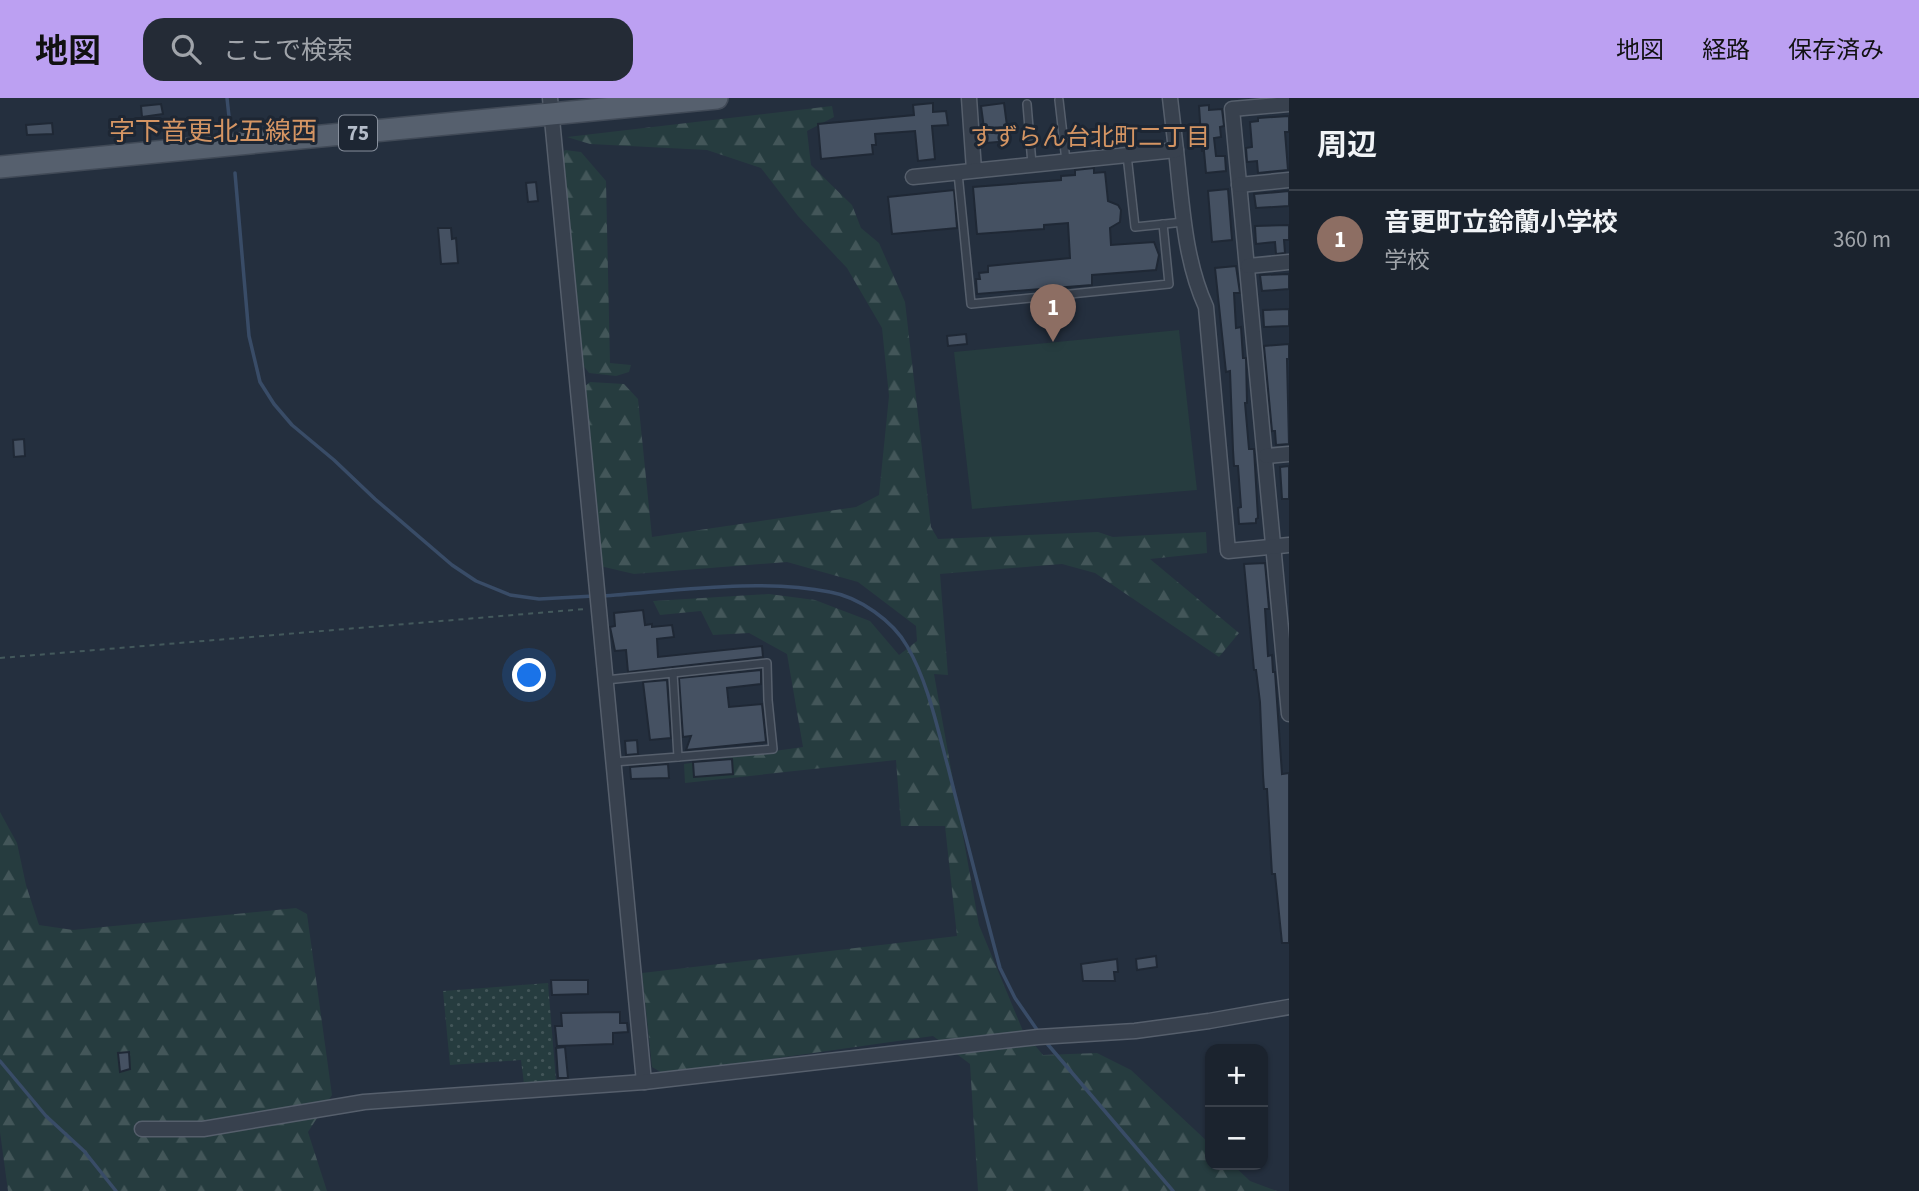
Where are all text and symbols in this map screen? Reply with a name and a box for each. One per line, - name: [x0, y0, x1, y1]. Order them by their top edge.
- search box: [143, 18, 633, 81]
- text: 地図: [35, 28, 101, 75]
- icon: search: [167, 30, 205, 68]
- text: ここで検索: [223, 32, 353, 69]
- text: 地図: [1616, 33, 1664, 68]
- text: 経路: [1702, 33, 1750, 68]
- text: 保存済み: [1788, 33, 1884, 68]
- district label: 字下音更北五線西: [109, 113, 317, 150]
- road number: 75: [339, 116, 377, 150]
- district label: すずらん台北町二丁目: [970, 120, 1210, 155]
- text: 周辺: [1317, 124, 1377, 167]
- text: 音更町立鈴蘭小学校: [1384, 204, 1618, 241]
- text: 1: [1334, 223, 1346, 256]
- text: 360 m: [1833, 223, 1891, 256]
- text: 学校: [1384, 244, 1430, 277]
- pin: 1: [1030, 284, 1076, 342]
- your location: [512, 658, 546, 692]
- map controls: [1205, 1044, 1268, 1170]
- button: +: [1205, 1044, 1268, 1107]
- button: −: [1205, 1107, 1268, 1170]

